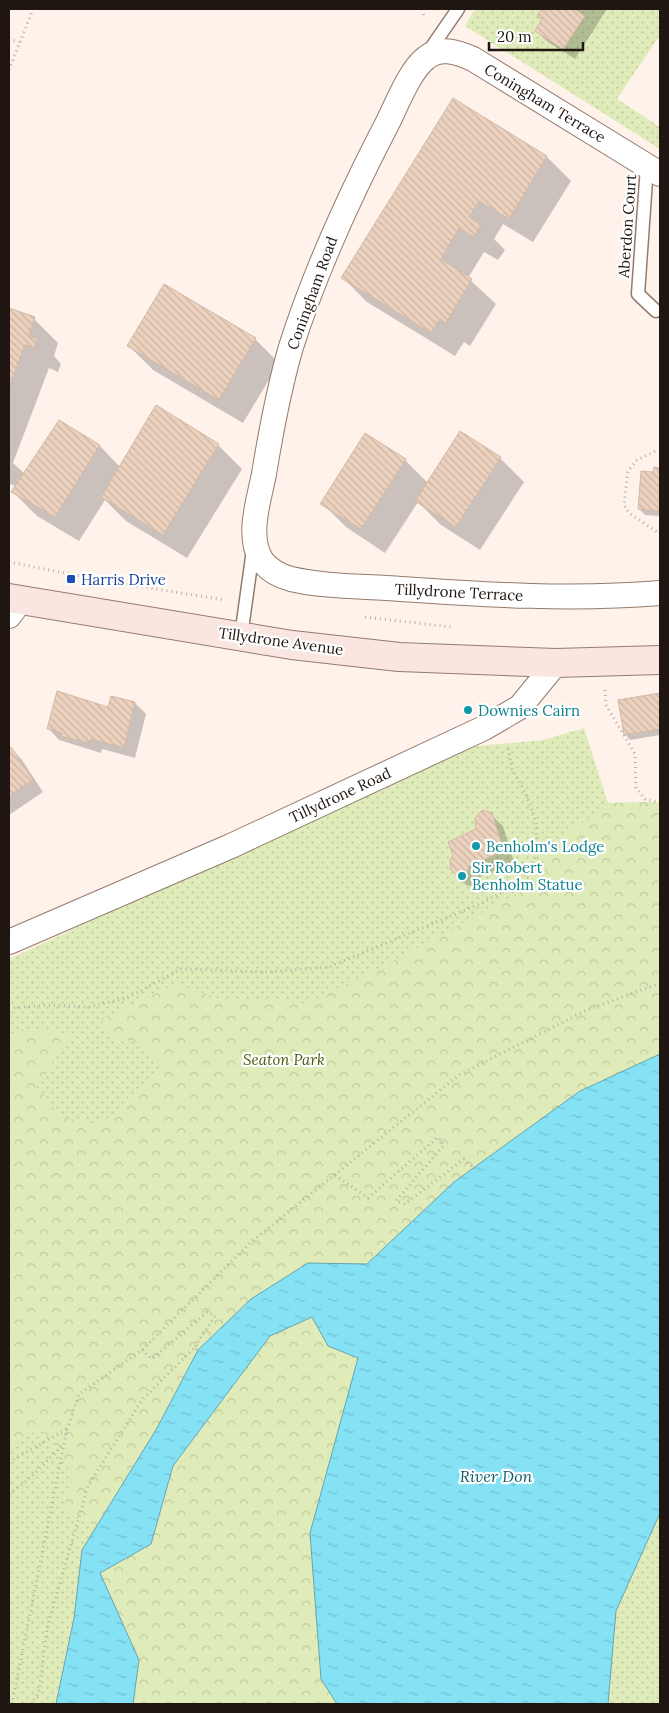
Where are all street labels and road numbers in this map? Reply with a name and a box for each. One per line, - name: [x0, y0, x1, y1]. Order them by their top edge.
- street label: Coningham Terrace: [481, 59, 609, 147]
- street label: Aberdon Court: [614, 173, 640, 280]
- street label: Coningham Road: [283, 234, 341, 352]
- street label: Tillydrone Terrace: [394, 579, 524, 605]
- street label: Tillydrone Avenue: [217, 623, 345, 659]
- street label: Tillydrone Road: [286, 763, 394, 827]

